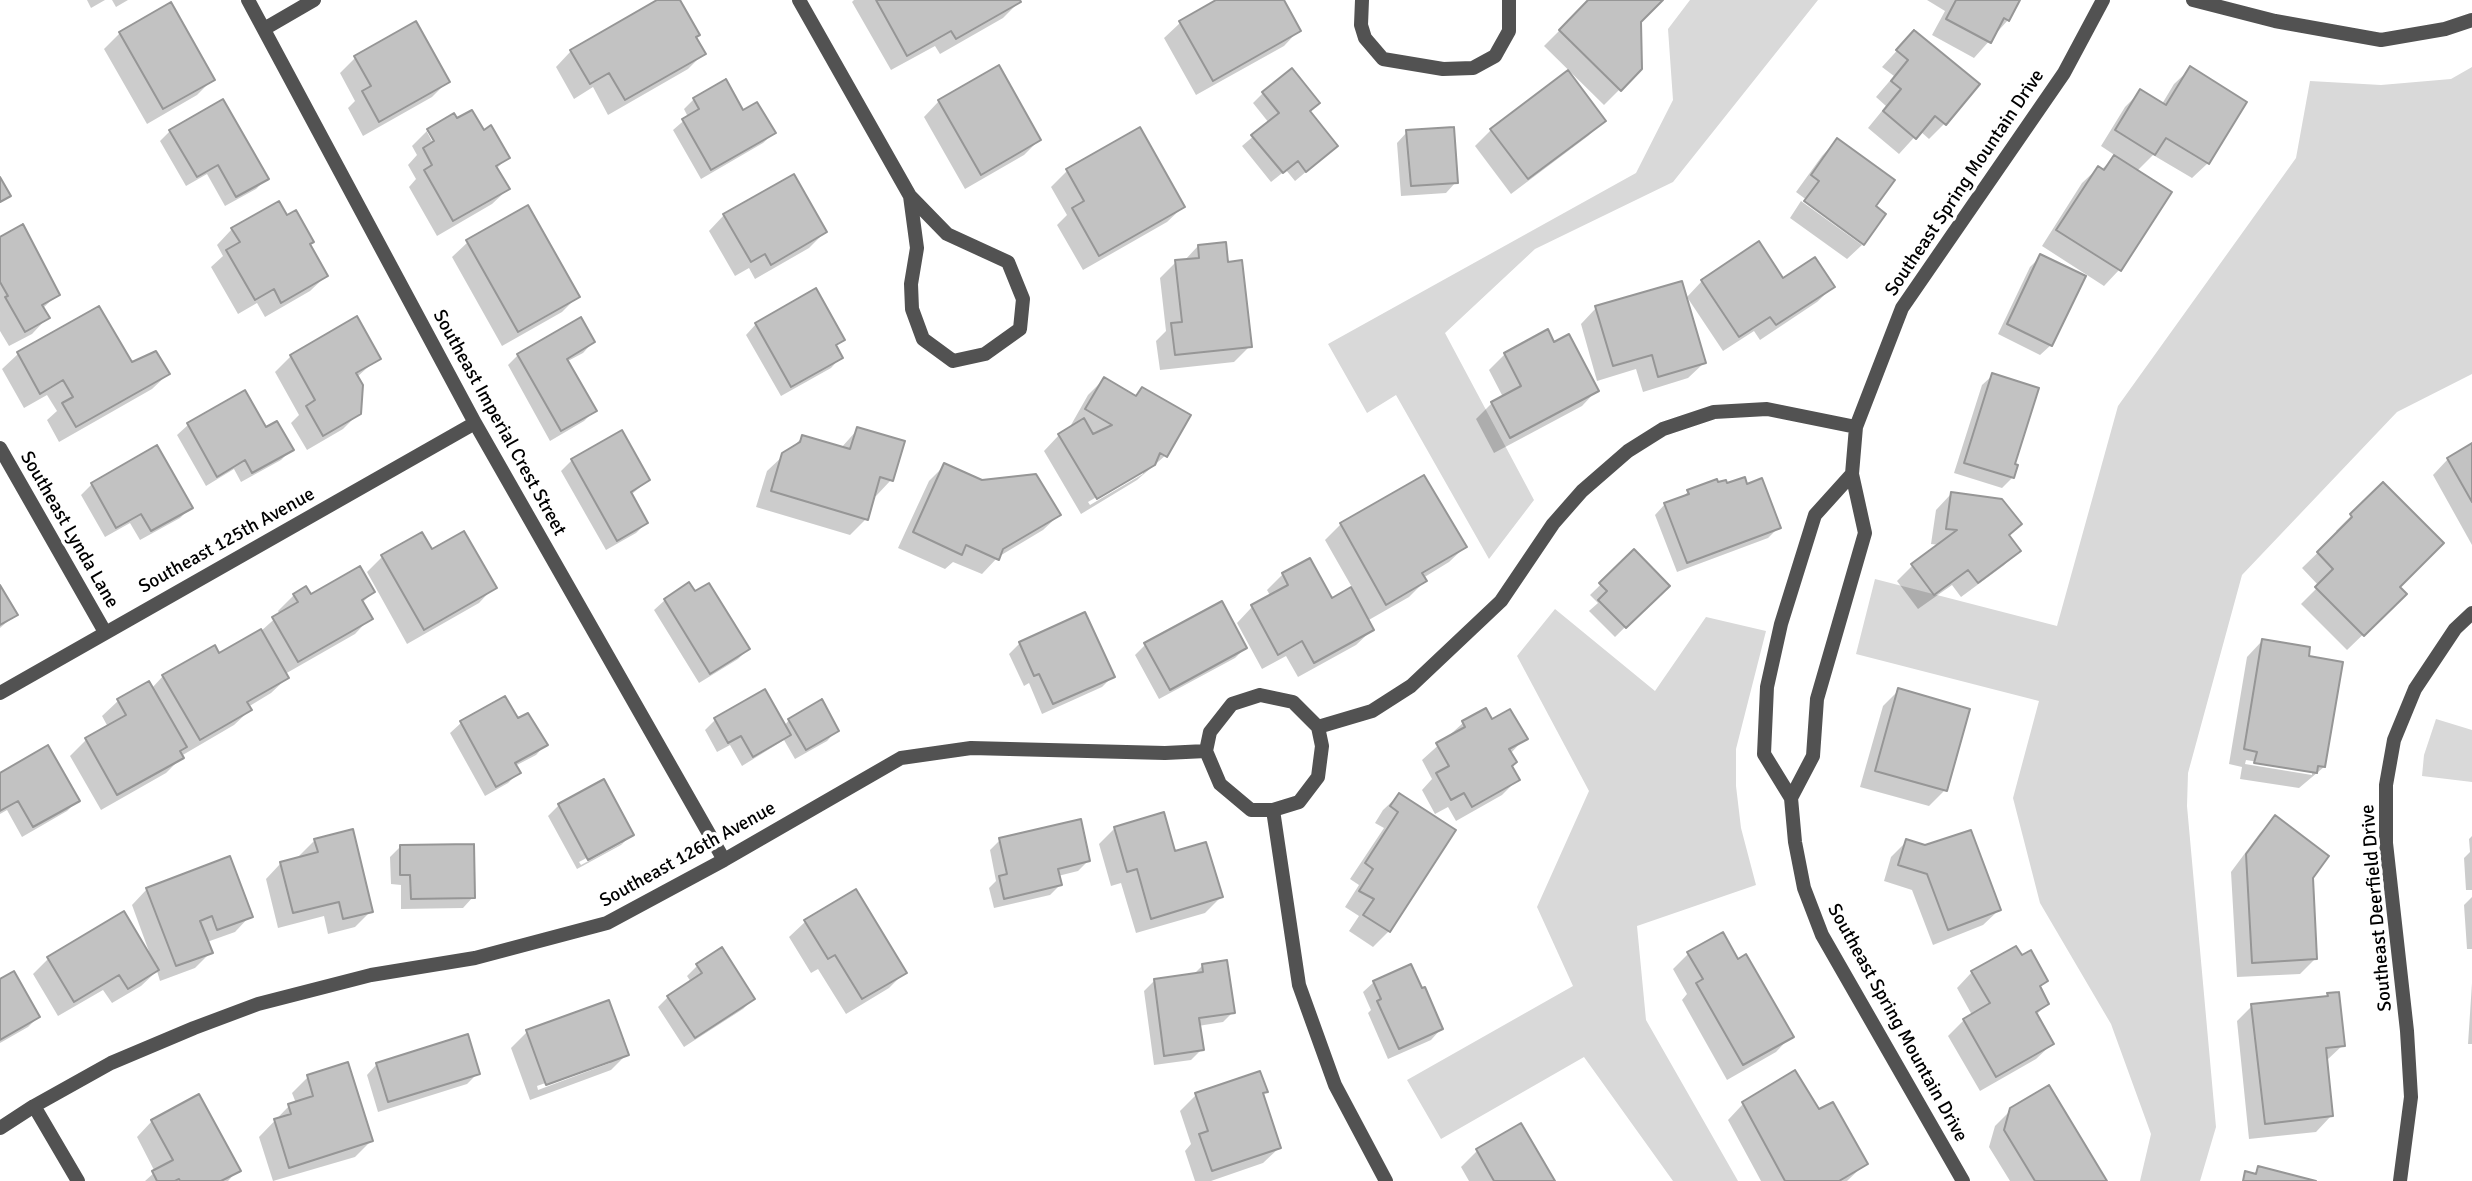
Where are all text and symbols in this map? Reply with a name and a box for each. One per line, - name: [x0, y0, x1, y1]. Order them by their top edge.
- street label: Southeast Spring Mountain Drive: [1881, 65, 2049, 301]
- street label: Southeast Imperial Crest Street: [427, 306, 571, 540]
- street label: Southeast Lynda Lane: [15, 447, 123, 613]
- street label: Southeast 125th Avenue: [135, 483, 319, 599]
- street label: Southeast 126th Avenue: [596, 797, 780, 913]
- street label: Southeast Deerfield Drive: [2357, 804, 2397, 1012]
- street label: Southeast Spring Mountain Drive: [1822, 900, 1972, 1146]

